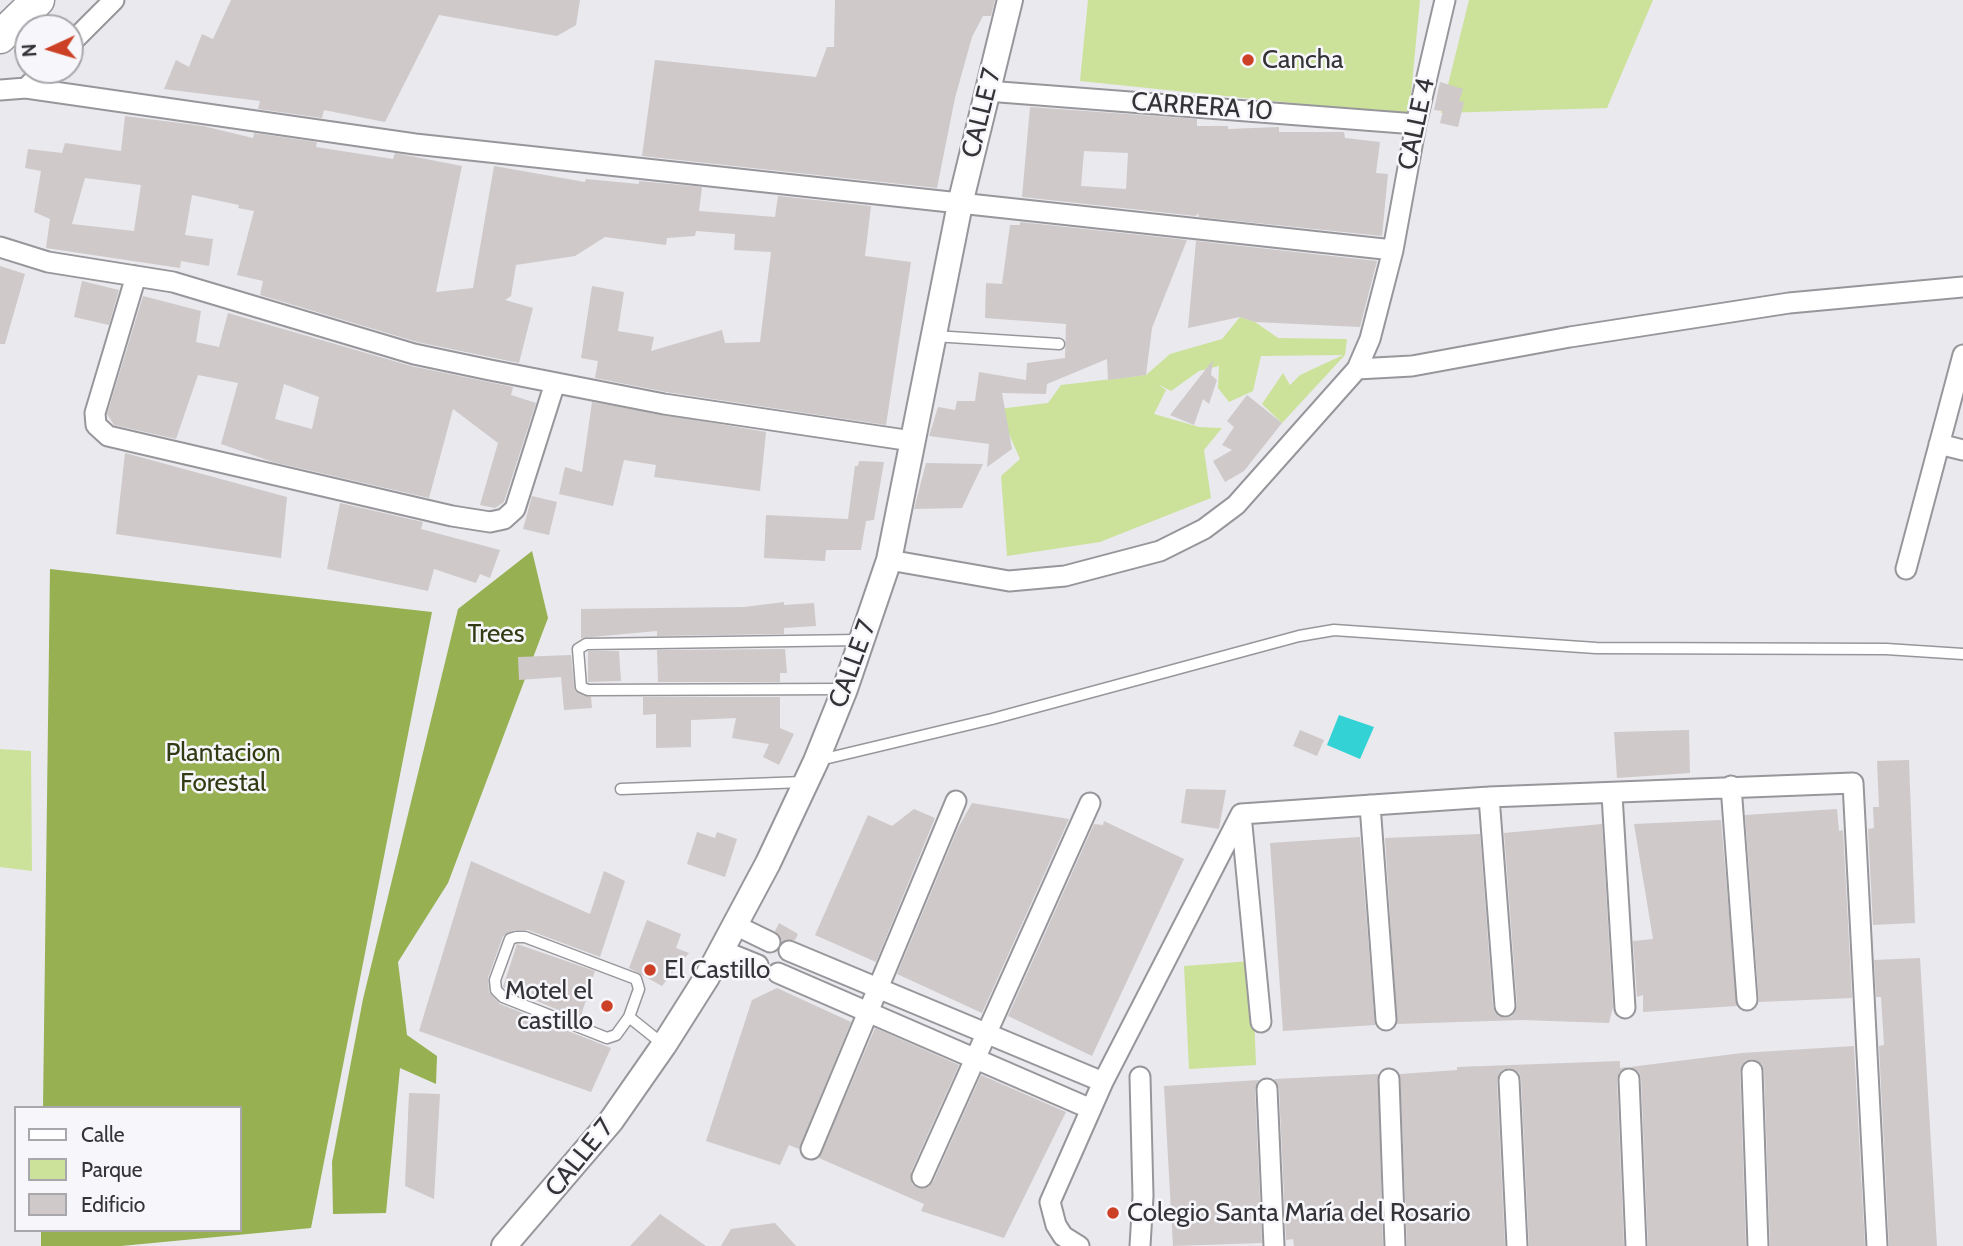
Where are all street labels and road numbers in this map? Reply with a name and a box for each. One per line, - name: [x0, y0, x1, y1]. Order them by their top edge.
- street label: CALLE 7: [956, 65, 1008, 161]
- street label: CALLE 4: [1392, 75, 1442, 173]
- street label: CARRERA 10: [1130, 86, 1274, 128]
- street label: CALLE 7: [823, 616, 883, 712]
- street label: CALLE 7: [539, 1113, 621, 1203]

